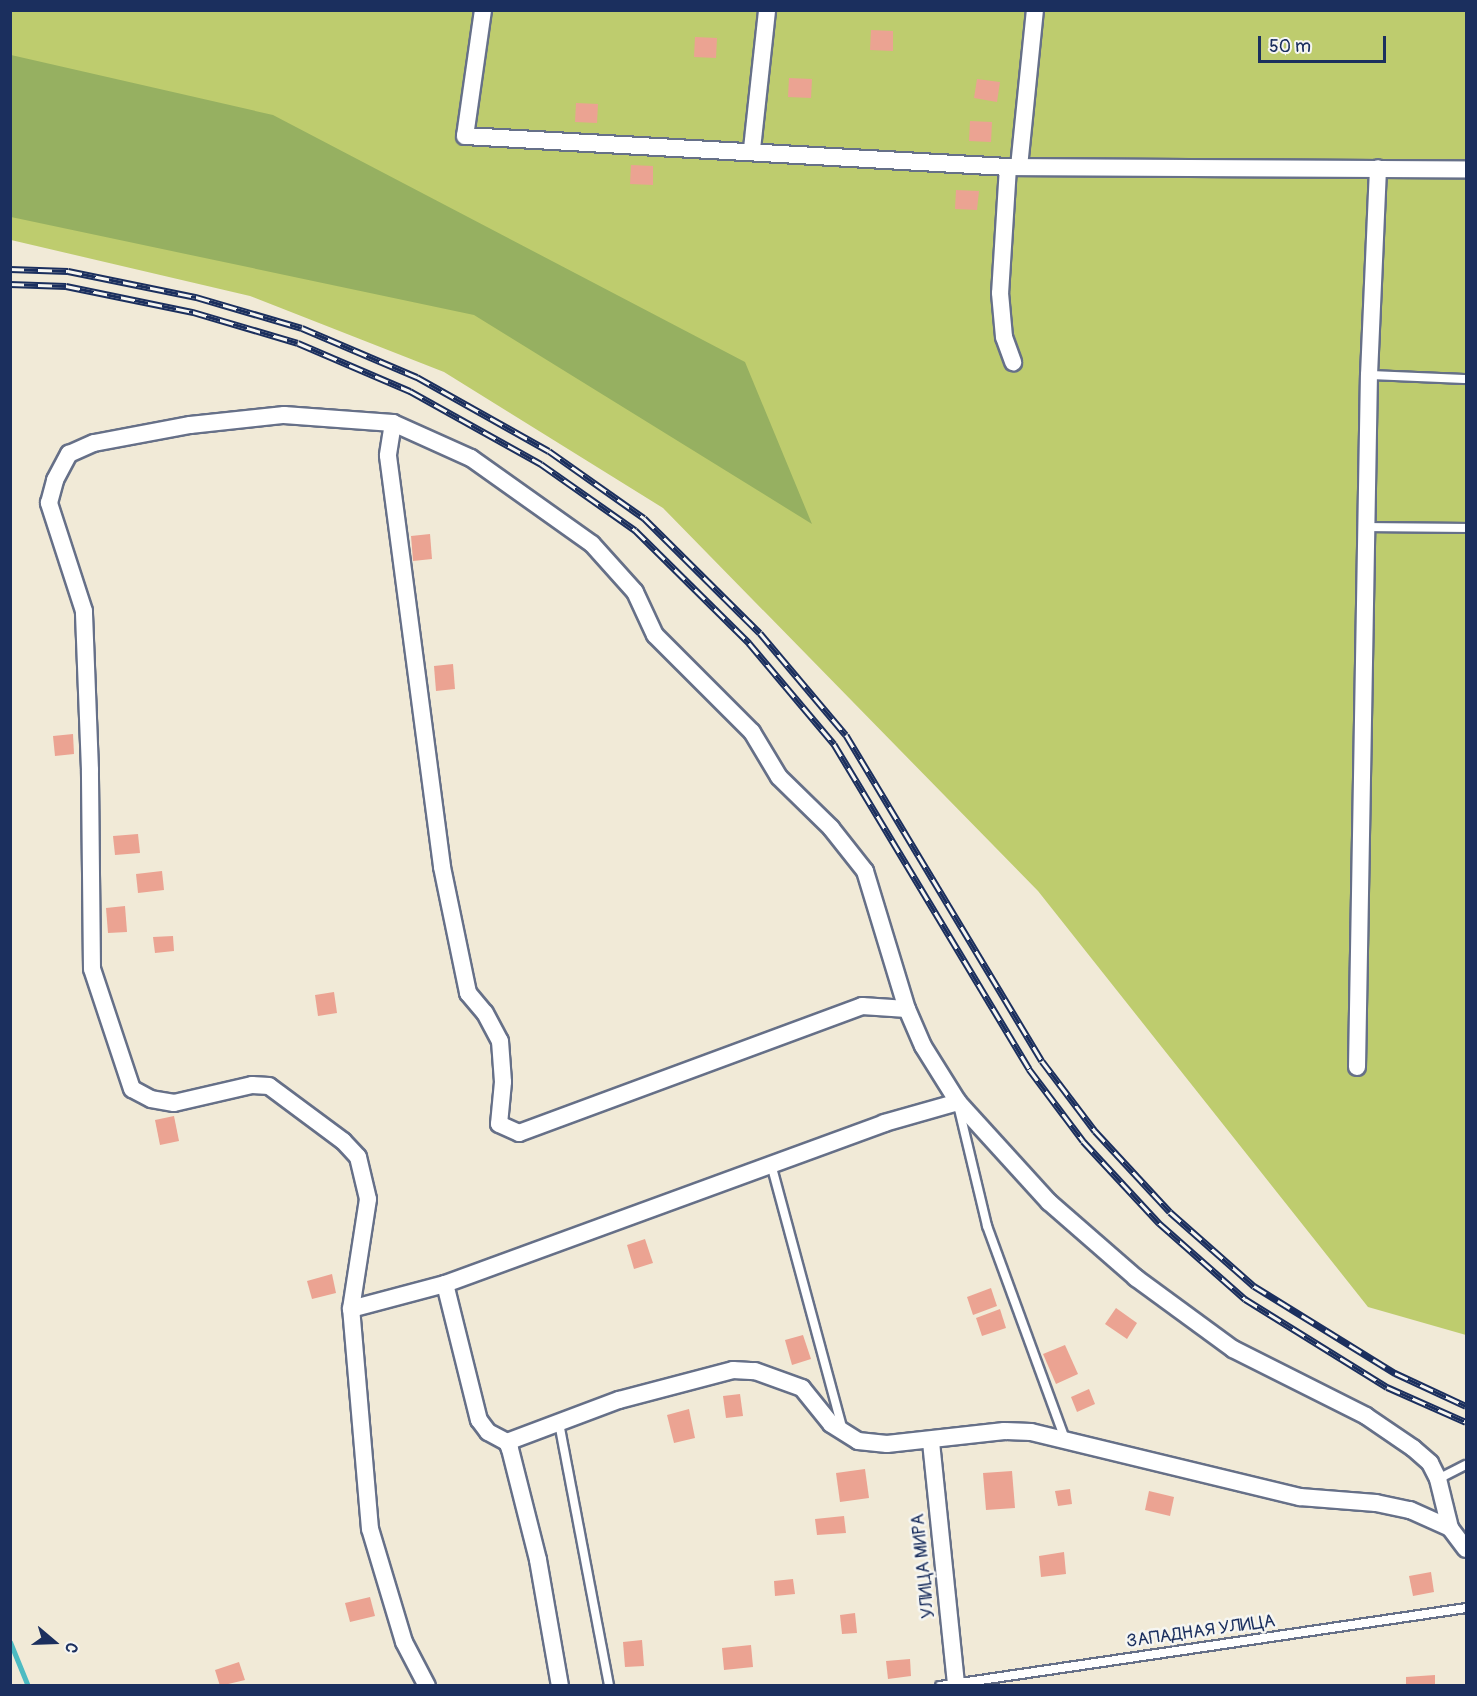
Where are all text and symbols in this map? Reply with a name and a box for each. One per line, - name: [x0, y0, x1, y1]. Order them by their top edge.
- scale bar: [1261, 24, 1388, 62]
- text: 50 m: [1269, 35, 1311, 58]
- street label: УЛИЦА МИРА: [908, 1513, 940, 1619]
- street label: ЗАПАДНАЯ УЛИЦА: [1125, 1611, 1277, 1653]
- north arrow: [24, 1612, 84, 1672]
- text: С: [60, 1640, 82, 1656]

